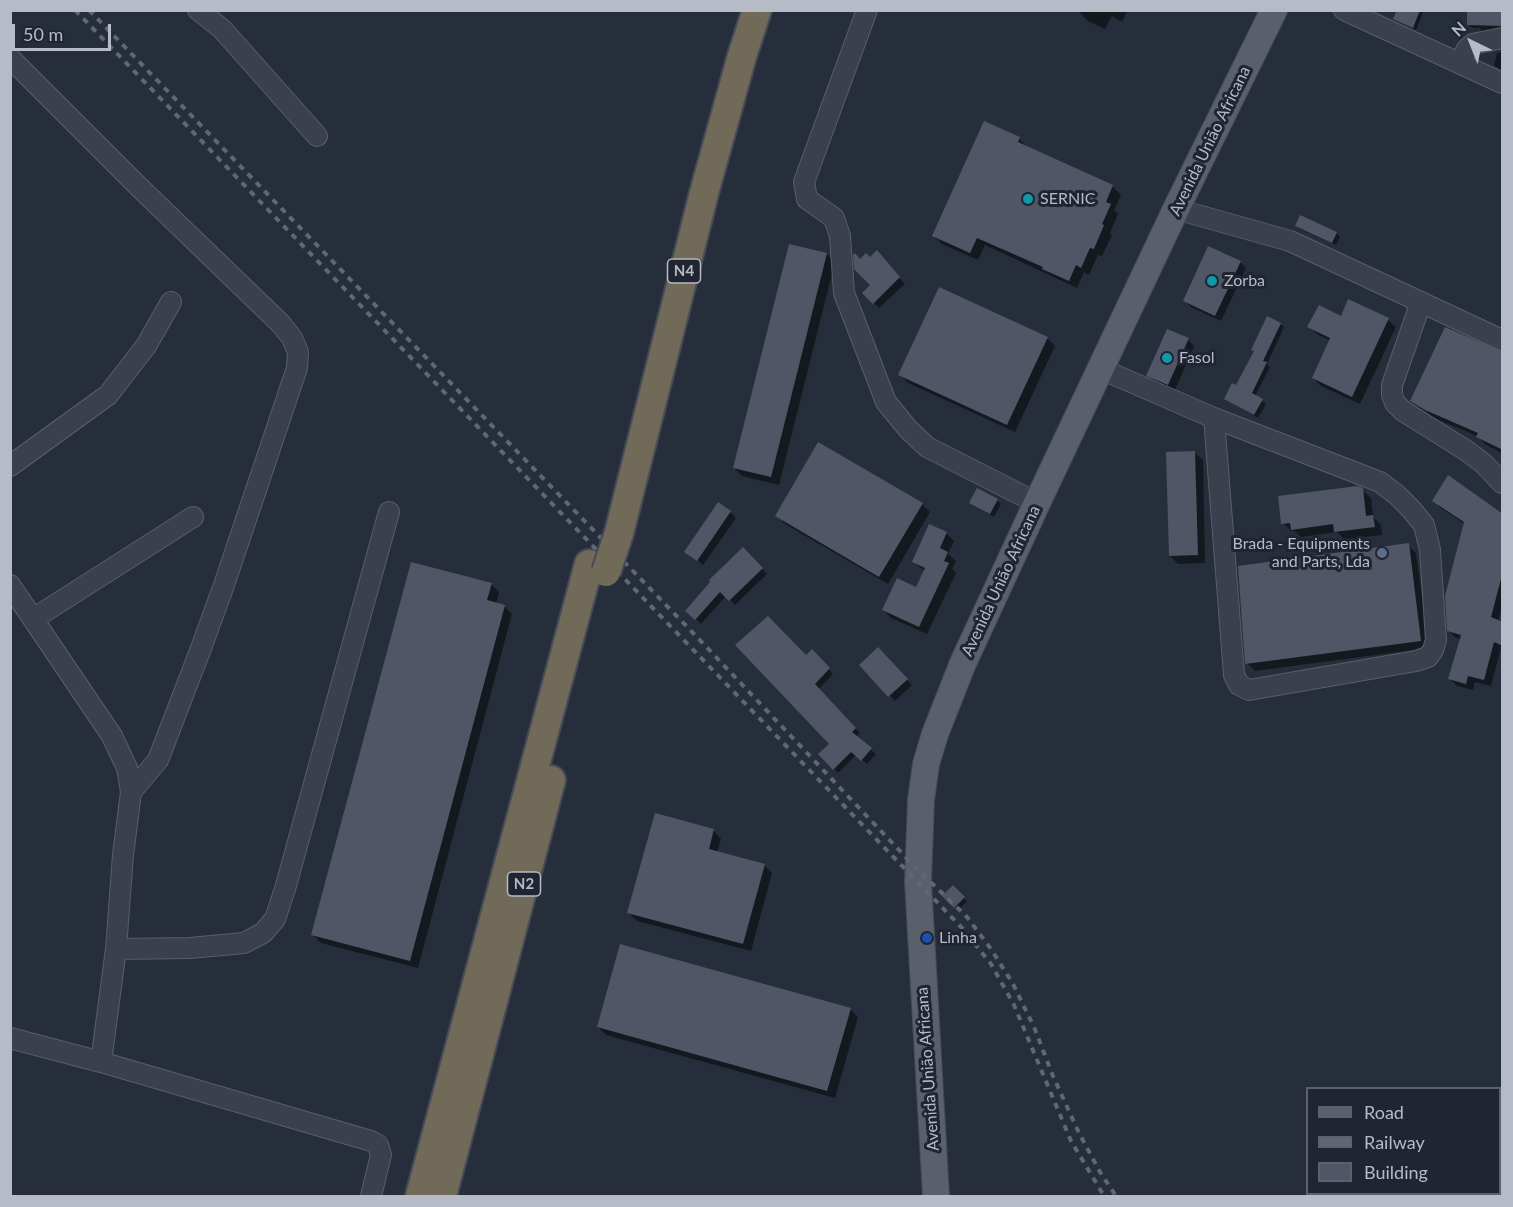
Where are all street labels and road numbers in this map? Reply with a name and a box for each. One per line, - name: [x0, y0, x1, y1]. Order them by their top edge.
- street label: Avenida União Africana: [1165, 63, 1255, 219]
- road number: N4: [668, 259, 700, 283]
- street label: Avenida União Africana: [958, 503, 1044, 659]
- road number: N2: [508, 872, 540, 896]
- street label: Avenida União Africana: [913, 986, 943, 1152]

